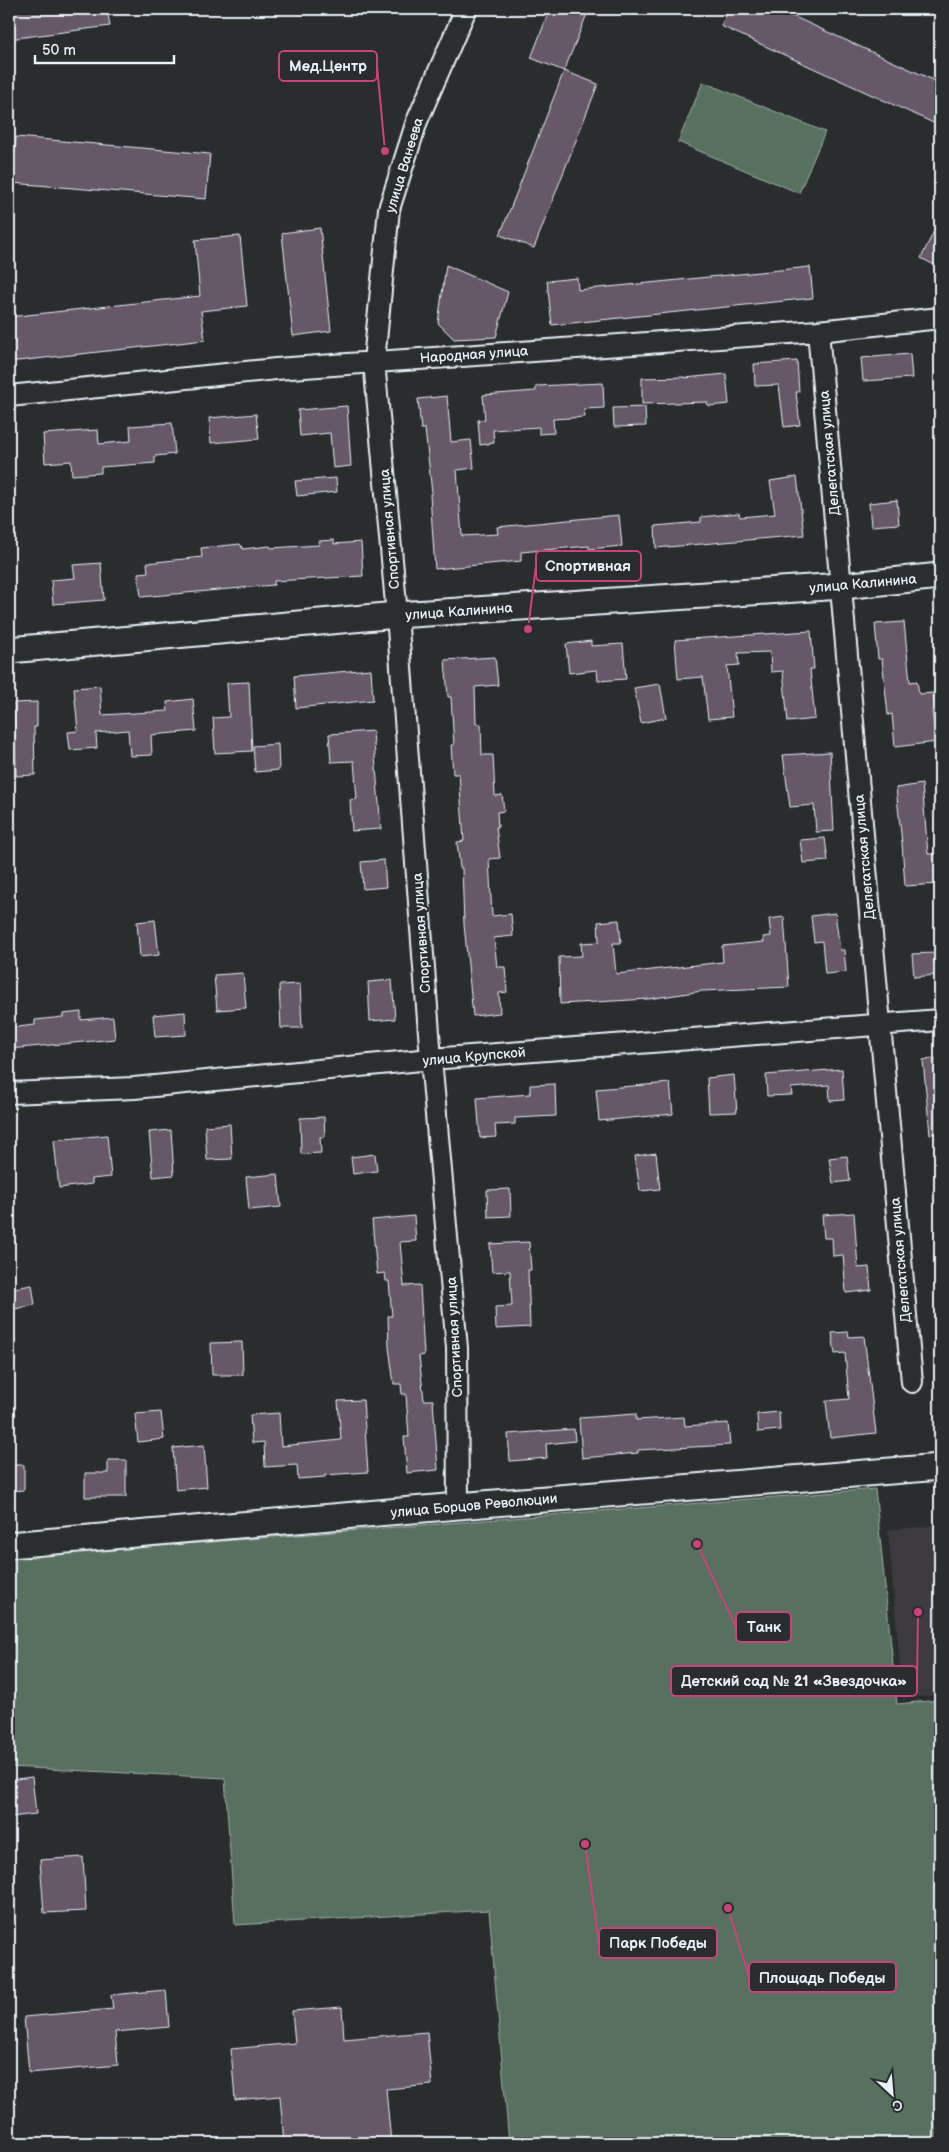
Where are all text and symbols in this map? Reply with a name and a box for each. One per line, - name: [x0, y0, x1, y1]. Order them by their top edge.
- scale bar: [35, 32, 174, 64]
- text: 50 m: [42, 41, 76, 60]
- callout: Мед.Центр: [279, 51, 377, 81]
- text: Мед.Центр: [289, 57, 367, 76]
- street label: улица Ванеева: [382, 115, 427, 215]
- street label: Народная улица: [419, 342, 529, 367]
- street label: Делегатская улица: [815, 389, 843, 516]
- street label: Спортивная улица: [376, 467, 403, 590]
- callout: Спортивная: [536, 551, 641, 581]
- text: Спортивная: [545, 557, 631, 576]
- street label: улица Калинина: [809, 570, 918, 597]
- street label: улица Калинина: [405, 599, 514, 624]
- street label: Делегатская улица: [850, 793, 878, 920]
- street label: Спортивная улица: [409, 871, 434, 994]
- street label: улица Крупской: [422, 1044, 526, 1069]
- street label: Делегатская улица: [886, 1196, 914, 1323]
- street label: Спортивная улица: [443, 1276, 466, 1398]
- street label: улица Борцов Революции: [390, 1490, 558, 1521]
- callout: Танк: [736, 1612, 791, 1642]
- text: Танк: [747, 1618, 782, 1637]
- callout: Детский сад № 21 «Звездочка»: [671, 1666, 917, 1696]
- text: Детский сад № 21 «Звездочка»: [681, 1672, 907, 1691]
- callout: Парк Победы: [599, 1928, 717, 1958]
- text: Парк Победы: [609, 1934, 707, 1953]
- callout: Площадь Победы: [749, 1962, 896, 1992]
- text: Площадь Победы: [759, 1969, 885, 1988]
- north arrow: [866, 2070, 916, 2120]
- text: С: [889, 2095, 906, 2115]

